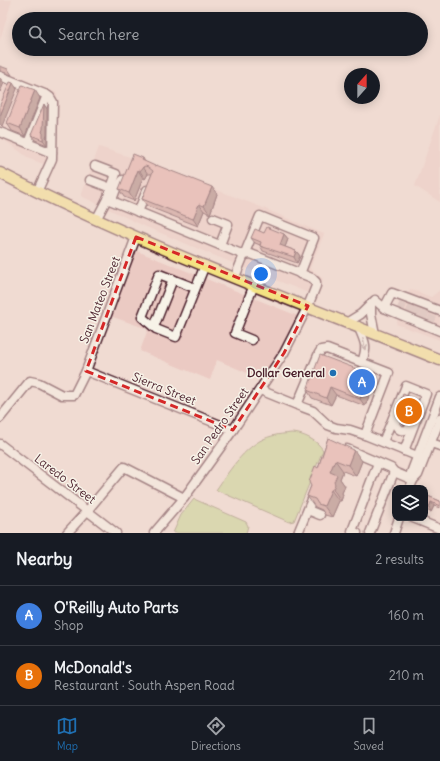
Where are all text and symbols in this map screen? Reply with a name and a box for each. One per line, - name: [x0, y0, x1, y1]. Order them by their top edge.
- search box: [12, 12, 428, 56]
- icon: search: [26, 23, 48, 45]
- text: Search here: [58, 25, 139, 44]
- north arrow: [344, 68, 380, 104]
- street label: San Mateo Street: [76, 254, 123, 345]
- your location: [251, 264, 271, 284]
- one-way arrow: [361, 337, 369, 350]
- place label: Dollar General: [247, 365, 325, 380]
- pin: A: [349, 367, 375, 397]
- marker: Dollar General: [328, 368, 338, 378]
- street label: Sierra Street: [130, 369, 198, 408]
- street label: San Pedro Street: [188, 385, 252, 467]
- pin: B: [396, 396, 422, 426]
- street label: Laredo Street: [32, 451, 99, 507]
- map controls: [392, 485, 428, 521]
- button: layers: [392, 485, 428, 521]
- text: Nearby: [16, 548, 72, 570]
- text: 2 results: [375, 551, 424, 568]
- text: O'Reilly Auto Parts: [54, 598, 179, 617]
- text: A: [25, 607, 33, 624]
- text: 160 m: [388, 607, 424, 624]
- text: Shop: [54, 617, 83, 634]
- text: McDonald's: [54, 658, 132, 677]
- text: B: [25, 667, 33, 684]
- text: 210 m: [389, 667, 424, 684]
- text: Restaurant · South Aspen Road: [54, 677, 235, 694]
- tab: Map: [56, 715, 78, 753]
- tab: Directions: [191, 715, 241, 753]
- tab: Saved: [353, 715, 384, 753]

